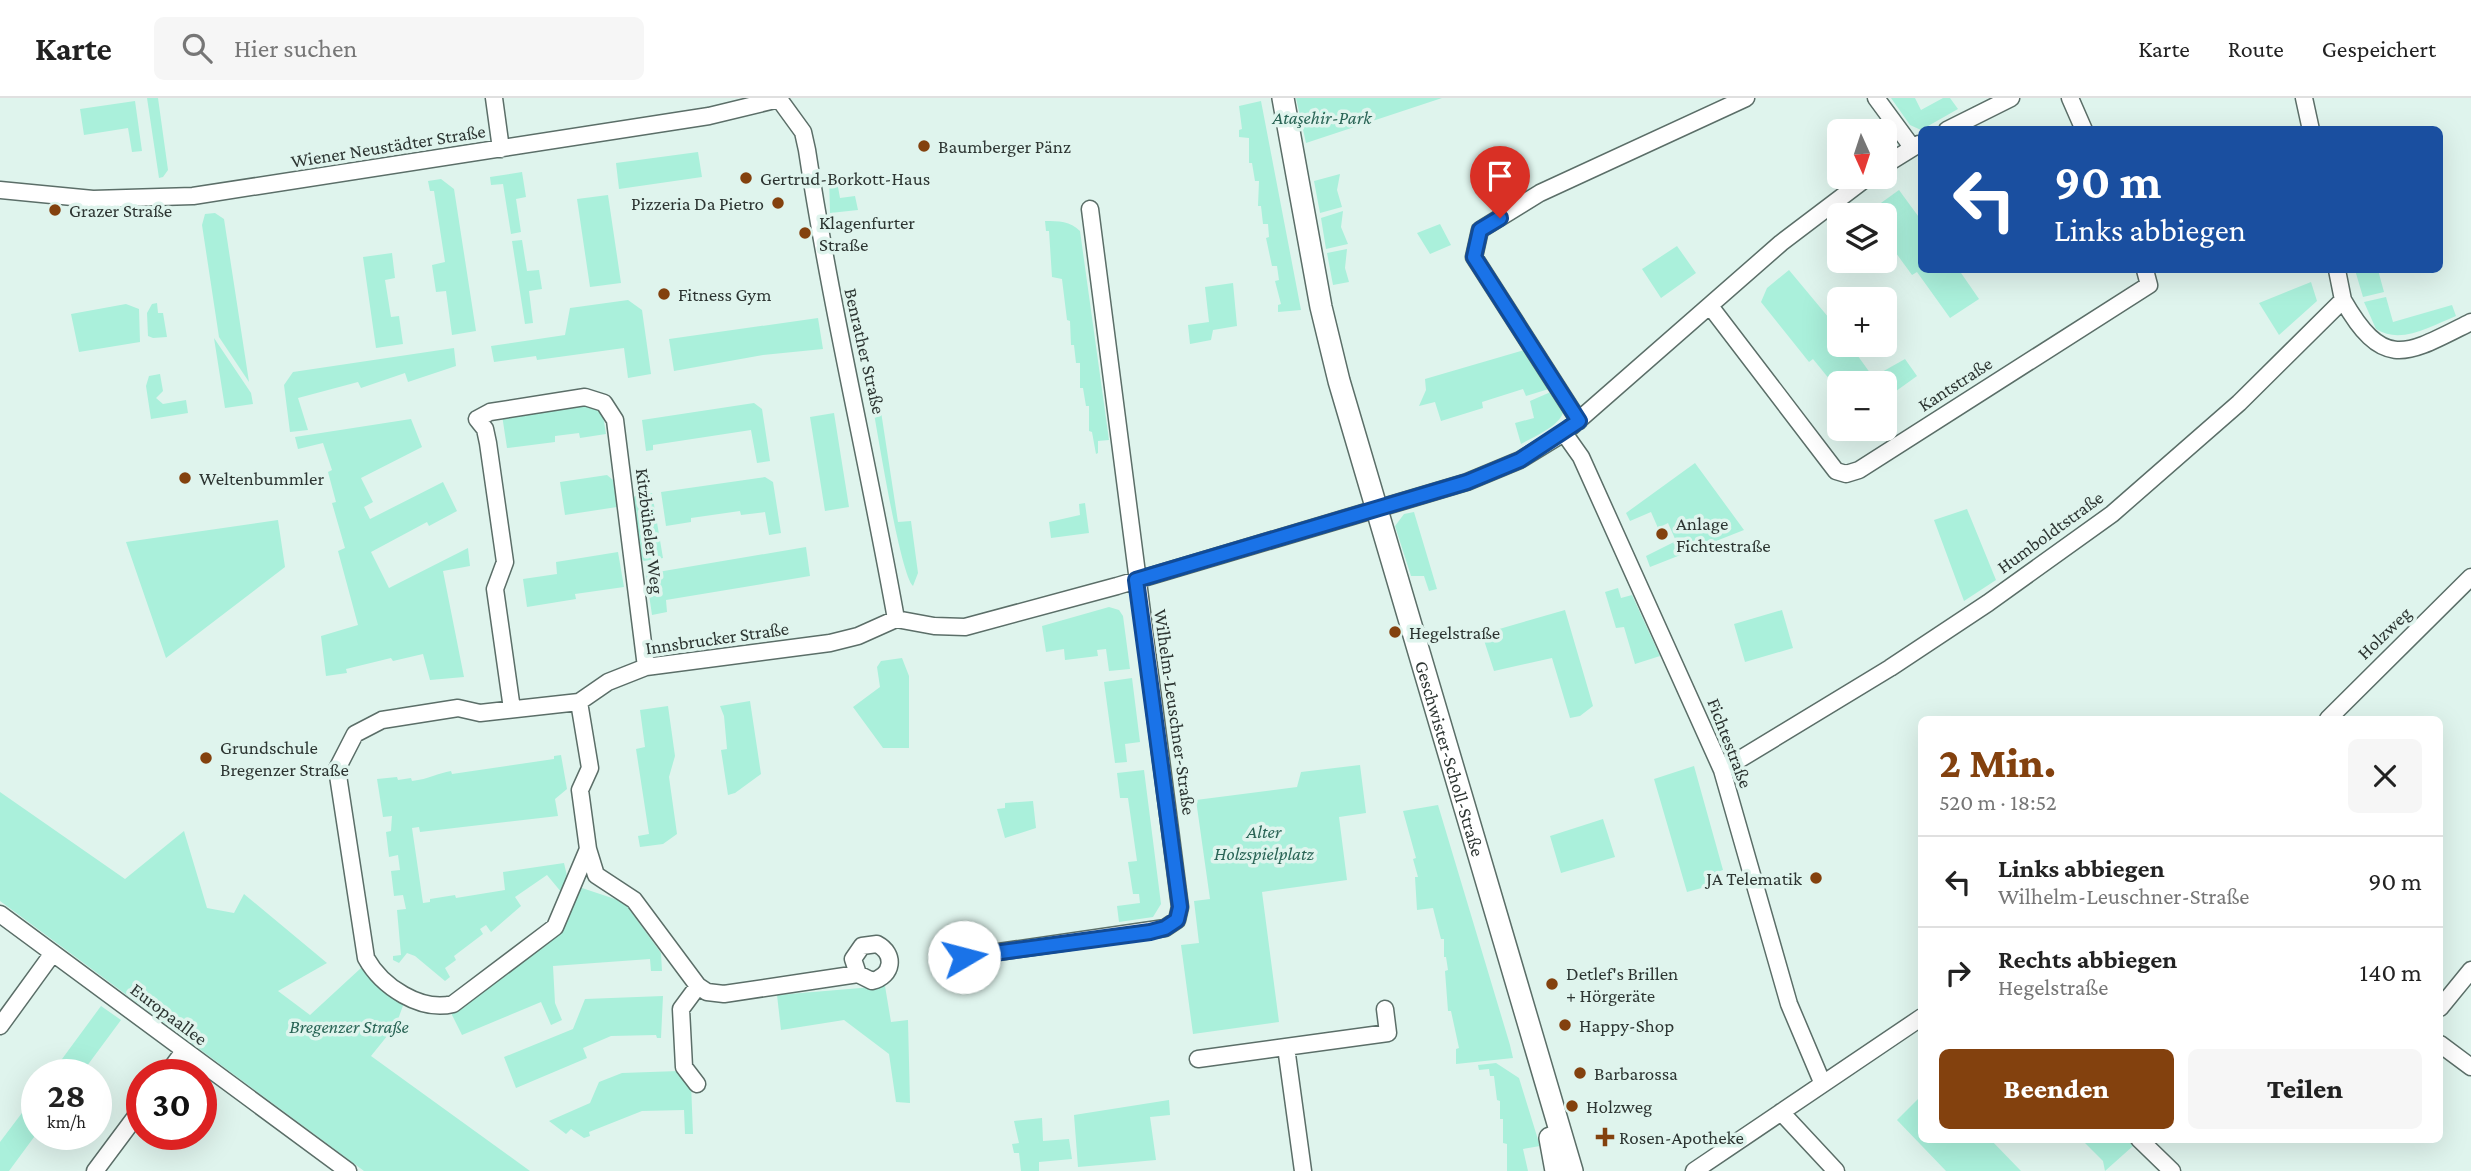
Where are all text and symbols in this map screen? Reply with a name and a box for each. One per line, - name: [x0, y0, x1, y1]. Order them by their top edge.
- search box: [154, 17, 644, 80]
- icon: search: [178, 29, 216, 67]
- text: Karte: [35, 30, 112, 67]
- text: Hier suchen: [234, 34, 357, 63]
- text: Karte: [2138, 35, 2190, 62]
- text: Route: [2228, 35, 2284, 62]
- text: Gespeichert: [2322, 35, 2436, 62]
- park label: Ataşehir-Park: [1271, 107, 1372, 128]
- north arrow: [1827, 119, 1897, 189]
- map controls: [1827, 119, 1897, 441]
- street label: Wiener Neustädter Straße: [289, 120, 487, 172]
- place label: Baumberger Pänz: [938, 136, 1071, 157]
- marker: Baumberger Pänz: [916, 138, 932, 154]
- pin: [1470, 146, 1530, 218]
- icon: left: [1939, 154, 2030, 245]
- text: 90 m: [2054, 154, 2161, 209]
- icon: arrive: [1481, 157, 1519, 195]
- place label: Gertrud-Borkott-Haus: [760, 168, 930, 189]
- marker: Gertrud-Borkott-Haus: [738, 170, 754, 186]
- place label: Pizzeria Da Pietro: [631, 193, 764, 214]
- marker: Pizzeria Da Pietro: [770, 195, 786, 211]
- place label: Grazer Straße: [69, 200, 172, 221]
- marker: Grazer Straße: [47, 202, 63, 218]
- button: layers: [1827, 203, 1897, 273]
- place label: Klagenfurter Straße: [819, 212, 915, 255]
- text: Links abbiegen: [2054, 212, 2246, 248]
- marker: Klagenfurter Straße: [797, 225, 813, 241]
- place label: Fitness Gym: [678, 284, 771, 305]
- marker: Fitness Gym: [656, 286, 672, 302]
- street label: Benrather Straße: [840, 286, 890, 416]
- button: +: [1827, 287, 1897, 357]
- street label: Kantstraße: [1914, 352, 1996, 416]
- button: −: [1827, 371, 1897, 441]
- street label: Kitzbüheler Weg: [632, 467, 668, 595]
- place label: Weltenbummler: [199, 468, 324, 489]
- marker: Weltenbummler: [177, 470, 193, 486]
- street label: Humboldtstraße: [1993, 486, 2107, 578]
- place label: Anlage Fichtestraße: [1676, 513, 1771, 556]
- marker: Anlage Fichtestraße: [1654, 526, 1670, 542]
- street label: Holzweg: [2353, 602, 2415, 664]
- street label: Wilhelm-Leuschner-Straße: [1150, 608, 1200, 816]
- street label: Innsbrucker Straße: [644, 618, 790, 658]
- place label: Hegelstraße: [1409, 622, 1500, 643]
- marker: Hegelstraße: [1387, 624, 1403, 640]
- street label: Geschwister-Scholl-Straße: [1411, 658, 1489, 859]
- street label: Fichtestraße: [1703, 695, 1757, 791]
- place label: Grundschule Bregenzer Straße: [220, 737, 349, 780]
- text: 2 Min.: [1939, 739, 2056, 786]
- button: close: [2348, 739, 2422, 813]
- marker: Grundschule Bregenzer Straße: [198, 750, 214, 766]
- text: 520 m · 18:52: [1939, 789, 2057, 815]
- park label: Alter Holzspielplatz: [1214, 821, 1315, 864]
- text: Links abbiegen: [1998, 854, 2165, 883]
- icon: left: [1939, 863, 1977, 901]
- text: 90 m: [2368, 867, 2422, 896]
- place label: JA Telematik: [1704, 868, 1803, 889]
- marker: JA Telematik: [1808, 870, 1824, 886]
- text: Wilhelm-Leuschner-Straße: [1998, 883, 2249, 909]
- position arrow: [927, 920, 1001, 994]
- text: Rechts abbiegen: [1998, 945, 2177, 974]
- icon: right: [1939, 954, 1977, 992]
- text: 140 m: [2360, 958, 2422, 987]
- place label: Detlef's Brillen + Hörgeräte: [1566, 963, 1678, 1006]
- text: Hegelstraße: [1998, 974, 2108, 1000]
- marker: Detlef's Brillen + Hörgeräte: [1544, 976, 1560, 992]
- street label: Europaallee: [127, 978, 211, 1050]
- place label: Happy-Shop: [1579, 1015, 1674, 1036]
- park label: Bregenzer Straße: [289, 1016, 409, 1037]
- marker: Happy-Shop: [1557, 1017, 1573, 1033]
- button: Beenden: [1939, 1049, 2174, 1129]
- button: Teilen: [2188, 1049, 2422, 1129]
- speed limit sign: 30: [126, 1059, 217, 1150]
- place label: Barbarossa: [1594, 1063, 1678, 1084]
- marker: Barbarossa: [1572, 1065, 1588, 1081]
- text: 28: [47, 1076, 86, 1115]
- place label: Holzweg: [1586, 1096, 1652, 1117]
- marker: Holzweg: [1564, 1098, 1580, 1114]
- text: km/h: [47, 1112, 86, 1132]
- place label: Rosen-Apotheke: [1619, 1127, 1744, 1148]
- marker: Rosen-Apotheke: [1597, 1129, 1613, 1145]

